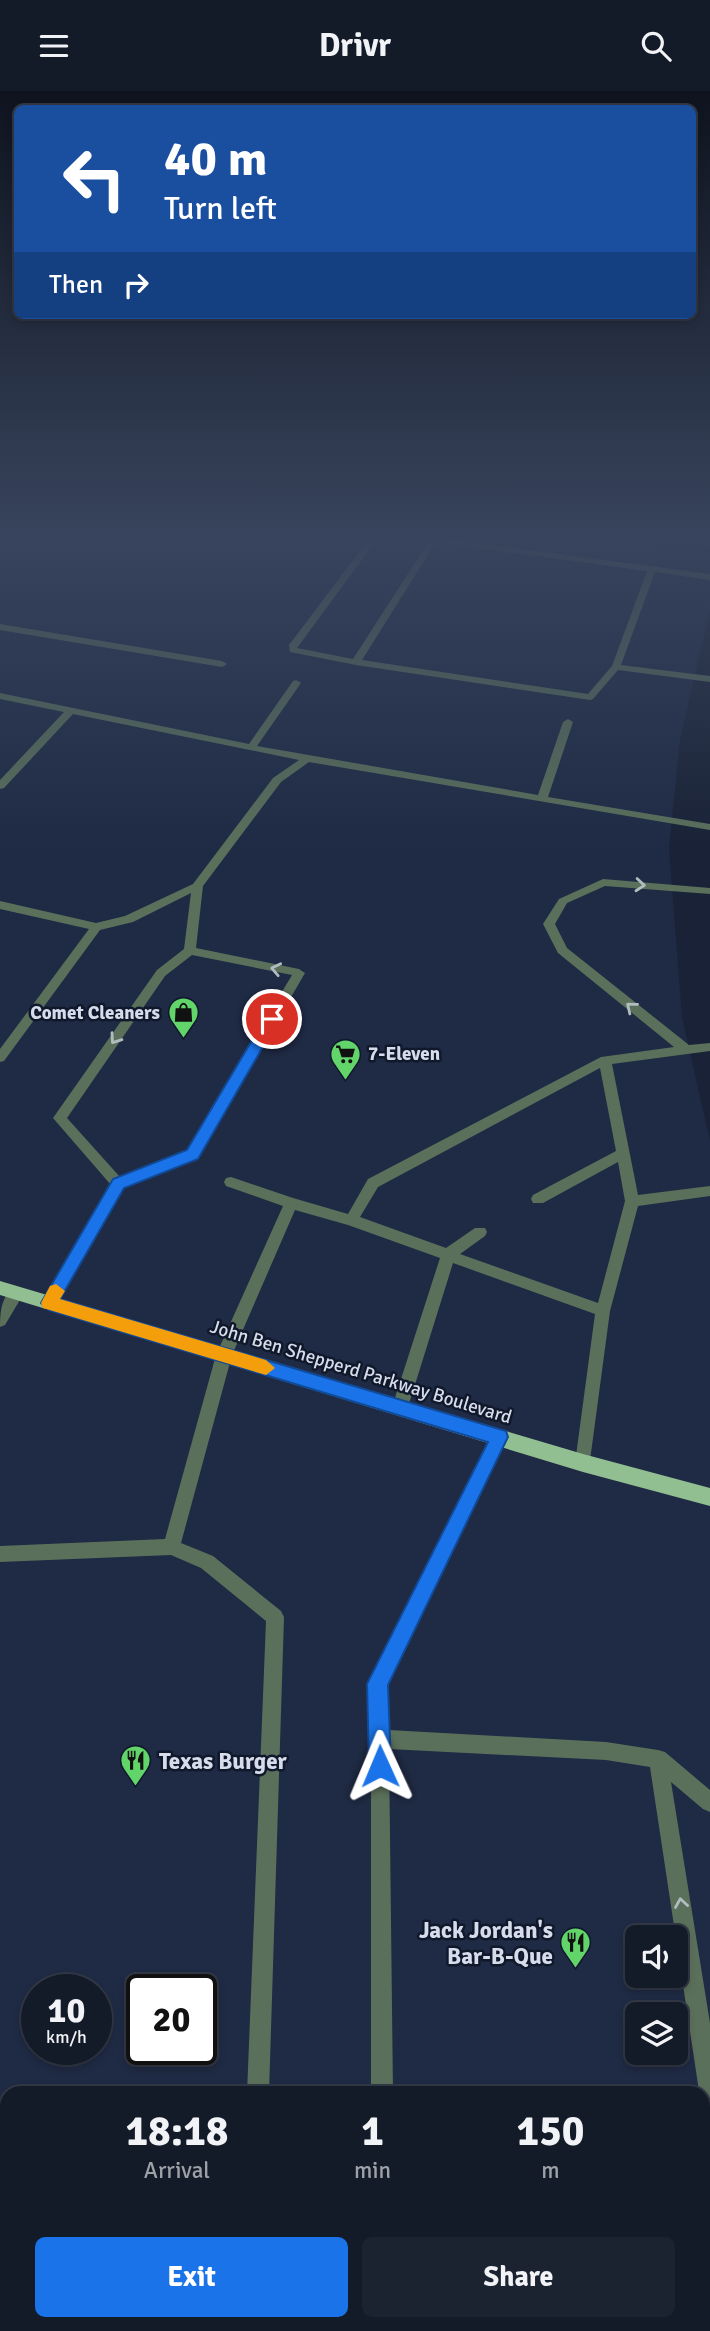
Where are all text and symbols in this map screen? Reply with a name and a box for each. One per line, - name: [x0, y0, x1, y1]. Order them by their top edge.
- text: Drivr: [319, 26, 391, 65]
- icon: menu: [35, 27, 73, 65]
- icon: search: [637, 27, 675, 65]
- text: 40 m: [164, 129, 267, 189]
- icon: left: [49, 133, 140, 224]
- text: Turn left: [164, 189, 277, 228]
- icon: right: [117, 266, 155, 304]
- text: Then: [49, 269, 103, 301]
- one-way arrow: [635, 877, 646, 892]
- one-way arrow: [270, 962, 282, 977]
- pin: [242, 989, 302, 1049]
- shop icon: Comet Cleaners: [166, 996, 200, 1040]
- icon: arrive: [253, 1000, 291, 1038]
- place label: Comet Cleaners: [30, 1001, 160, 1025]
- one-way arrow: [627, 1003, 640, 1015]
- one-way arrow: [111, 1031, 123, 1044]
- supermarket icon: 7-Eleven: [328, 1037, 362, 1081]
- place label: 7-Eleven: [368, 1042, 440, 1066]
- street label: John Ben Shepperd Parkway Boulevard: [207, 1315, 515, 1429]
- position arrow: [343, 1729, 417, 1803]
- restaurant icon: Texas Burger: [119, 1744, 153, 1788]
- place label: Texas Burger: [159, 1747, 288, 1776]
- one-way arrow: [674, 1897, 689, 1908]
- place label: Jack Jordan's Bar-B-Que: [419, 1916, 553, 1971]
- map controls: [625, 1925, 688, 2065]
- button: sound: [625, 1925, 688, 1988]
- restaurant icon: Jack Jordan's Bar-B-Que: [559, 1926, 593, 1970]
- speed limit sign: 20: [126, 1974, 217, 2065]
- text: 10: [48, 1989, 85, 2032]
- button: layers: [625, 2002, 688, 2065]
- text: km/h: [46, 2026, 87, 2048]
- text: 18:18: [125, 2106, 229, 2157]
- text: 1: [361, 2106, 384, 2157]
- text: 150: [516, 2106, 585, 2157]
- text: Arrival: [144, 2156, 210, 2185]
- text: min: [354, 2156, 391, 2185]
- text: m: [541, 2156, 560, 2185]
- button: Exit: [35, 2237, 348, 2317]
- button: Share: [362, 2237, 675, 2317]

